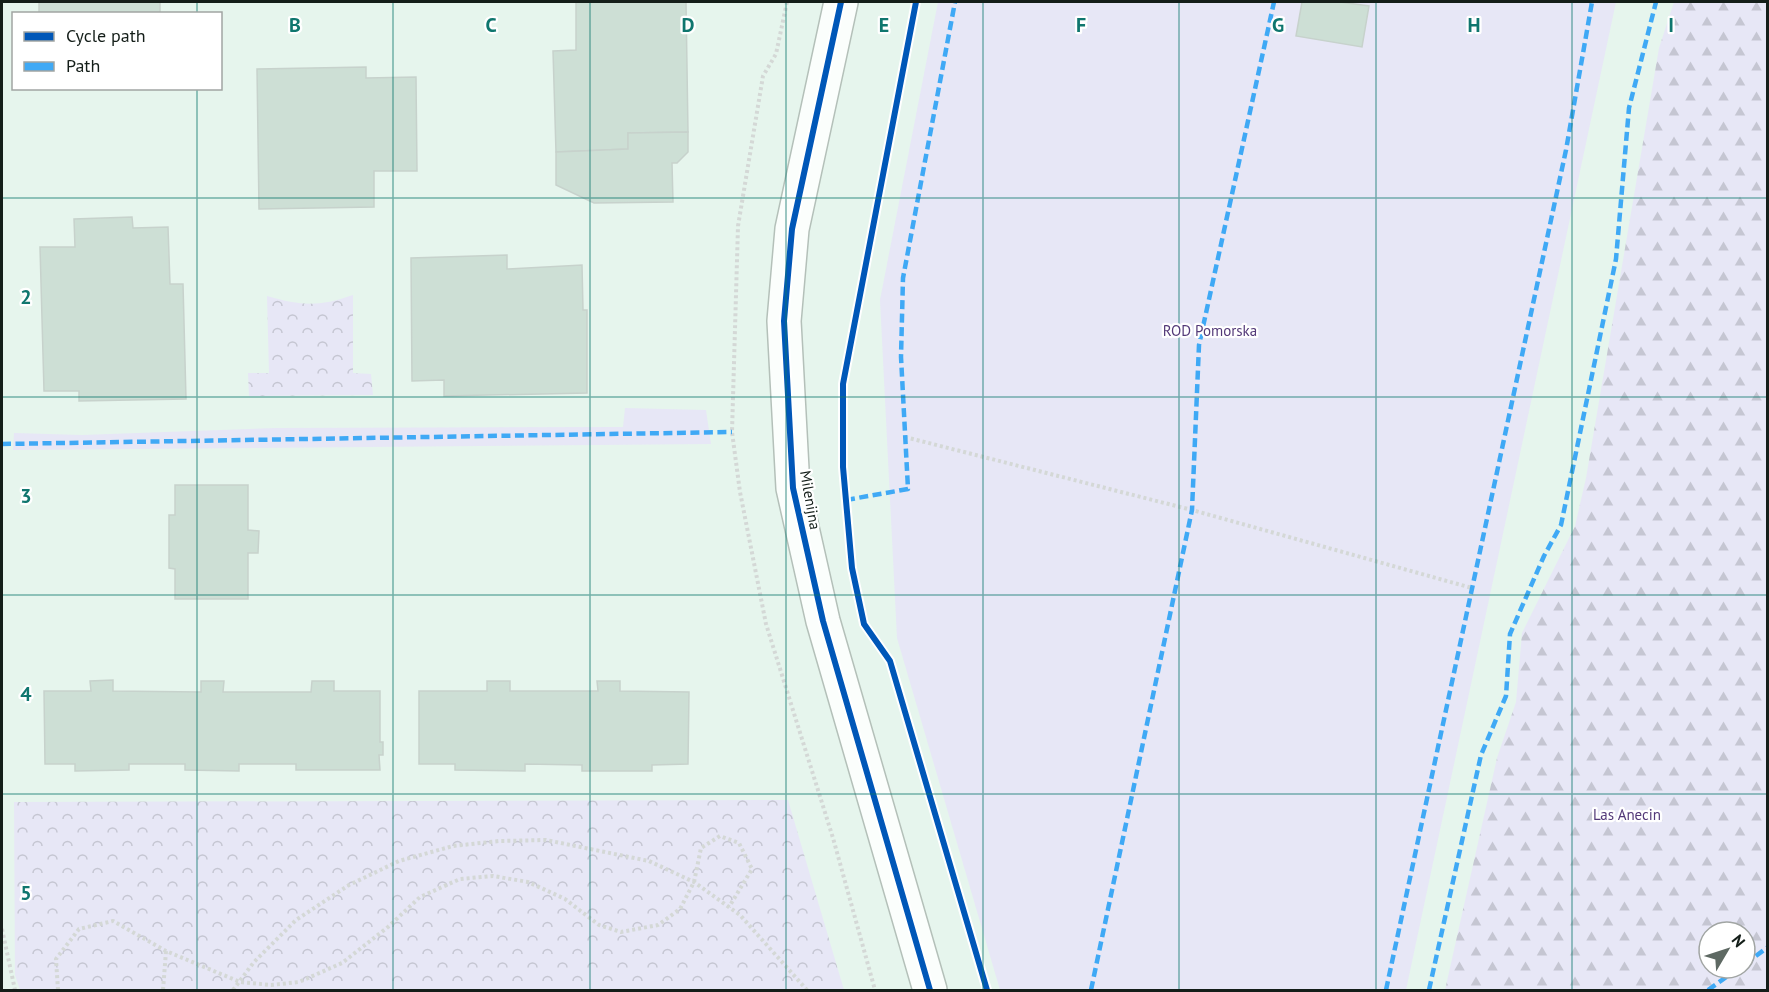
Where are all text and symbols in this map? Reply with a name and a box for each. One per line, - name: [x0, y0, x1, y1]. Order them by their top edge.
- legend: [12, 12, 222, 90]
- text: B: [289, 12, 301, 38]
- text: C: [485, 12, 497, 38]
- text: D: [682, 12, 695, 38]
- text: E: [879, 12, 889, 38]
- text: F: [1076, 12, 1086, 38]
- text: G: [1272, 12, 1284, 38]
- text: H: [1467, 12, 1481, 38]
- text: I: [1668, 12, 1674, 38]
- text: Cycle path: [66, 24, 146, 47]
- text: Path: [66, 54, 100, 77]
- text: 2: [20, 284, 32, 310]
- park label: ROD Pomorska: [1163, 321, 1257, 340]
- street label: Milenijna: [796, 469, 825, 531]
- text: 3: [20, 483, 32, 509]
- text: 4: [20, 681, 32, 707]
- park label: Las Anecin: [1593, 805, 1661, 824]
- text: 5: [20, 880, 32, 906]
- north arrow: [1697, 920, 1757, 980]
- text: N: [1728, 930, 1750, 951]

